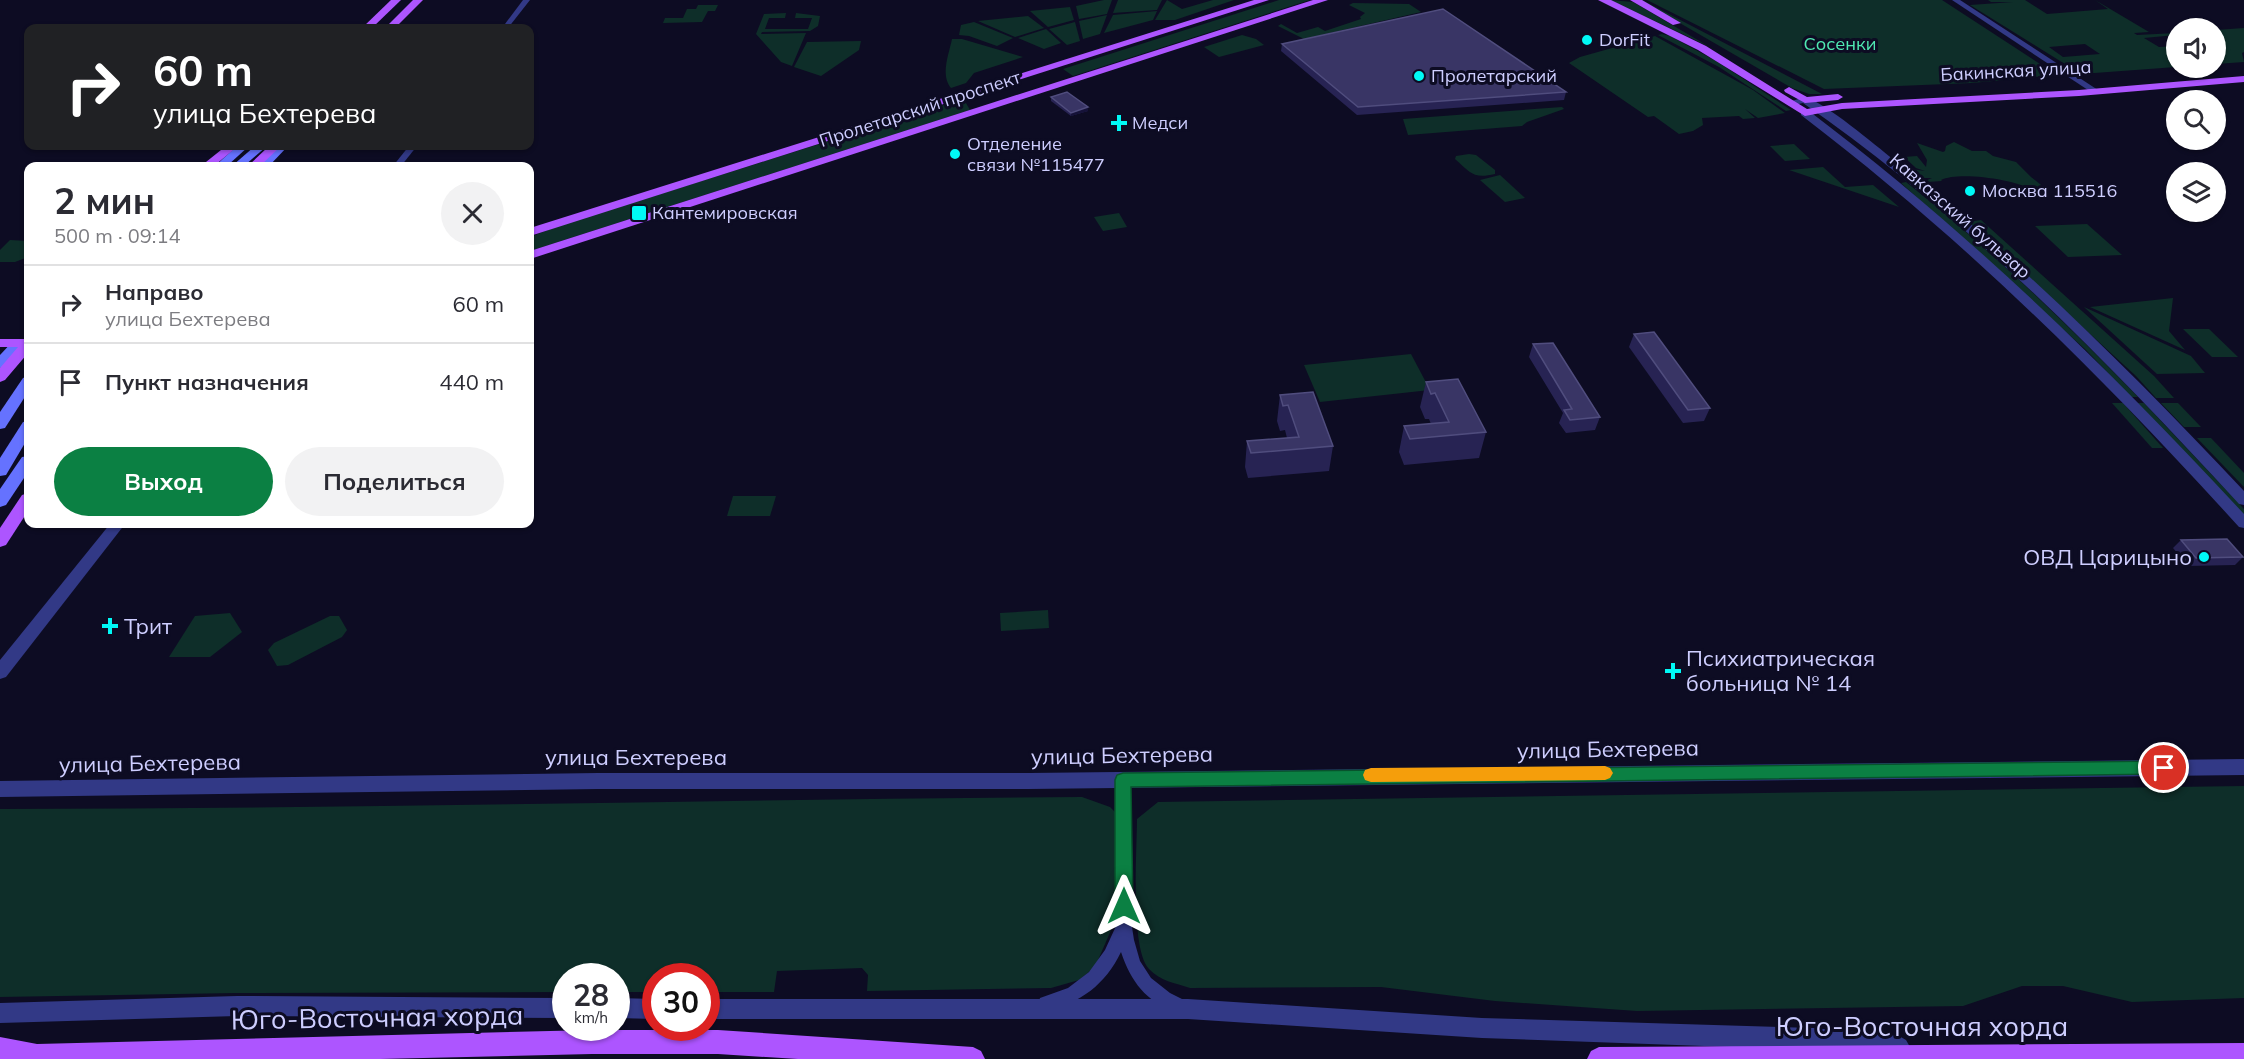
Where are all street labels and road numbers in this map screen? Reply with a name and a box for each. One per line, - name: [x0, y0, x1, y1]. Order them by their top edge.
- street label: Бакинская улица: [1940, 55, 2092, 86]
- street label: Пролетарский проспект: [816, 65, 1024, 152]
- street label: Кавказский бульвар: [1885, 148, 2036, 283]
- street label: улица Бехтерева: [1517, 733, 1699, 765]
- street label: улица Бехтерева: [1031, 739, 1213, 771]
- street label: улица Бехтерева: [545, 743, 727, 771]
- street label: улица Бехтерева: [59, 747, 241, 779]
- street label: Юго-Восточная хорда: [230, 997, 524, 1037]
- street label: Юго-Восточная хорда: [1776, 1009, 2068, 1043]

